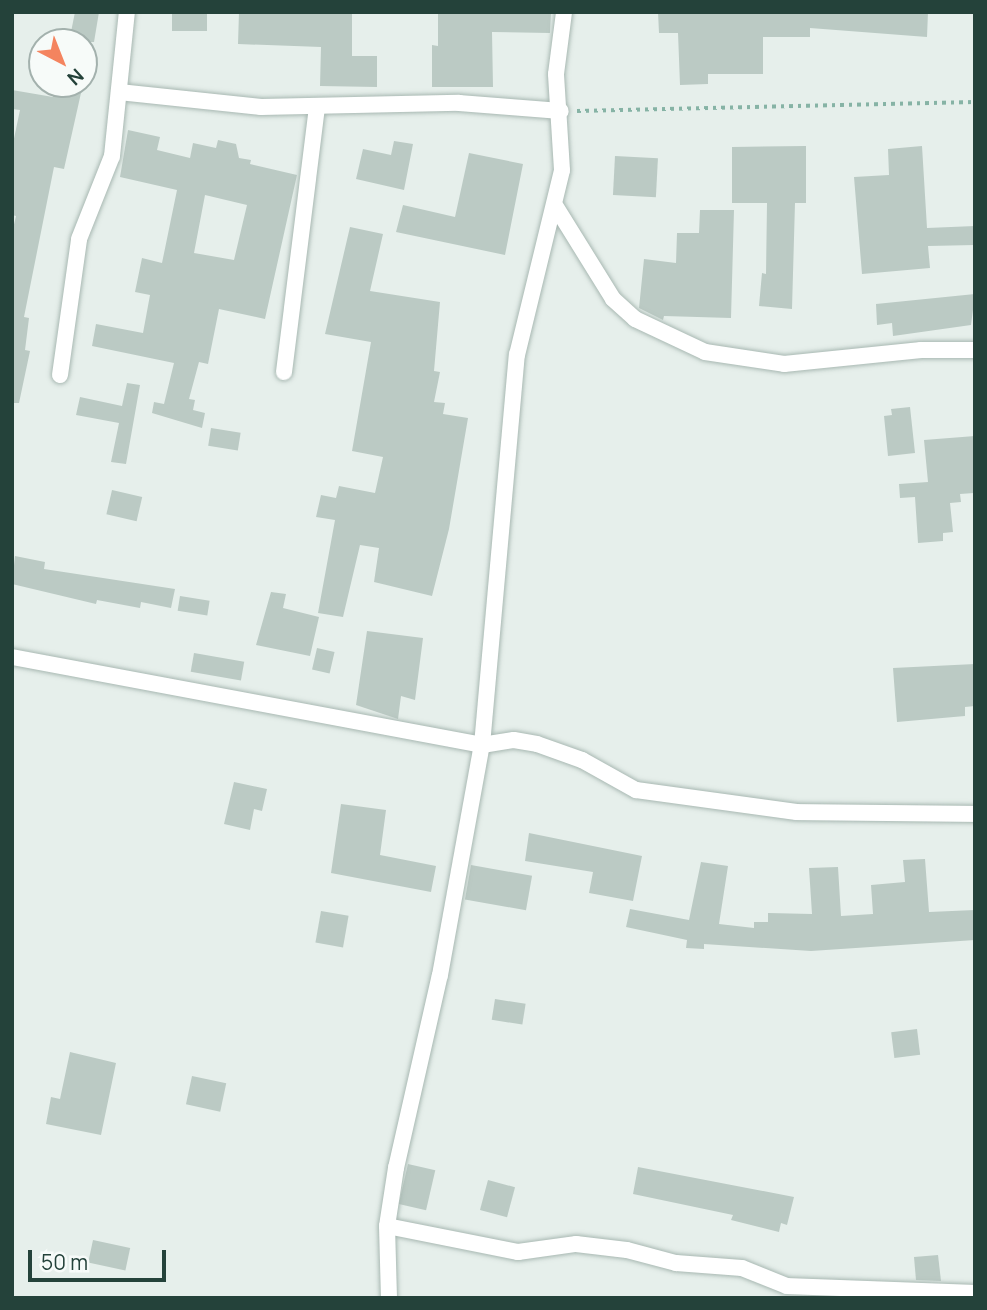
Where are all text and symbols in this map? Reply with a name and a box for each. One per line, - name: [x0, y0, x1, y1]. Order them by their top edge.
- north arrow: [28, 28, 98, 98]
- text: N: [62, 63, 89, 91]
- scale bar: [32, 1236, 170, 1280]
- text: 50 m: [41, 1248, 88, 1276]

